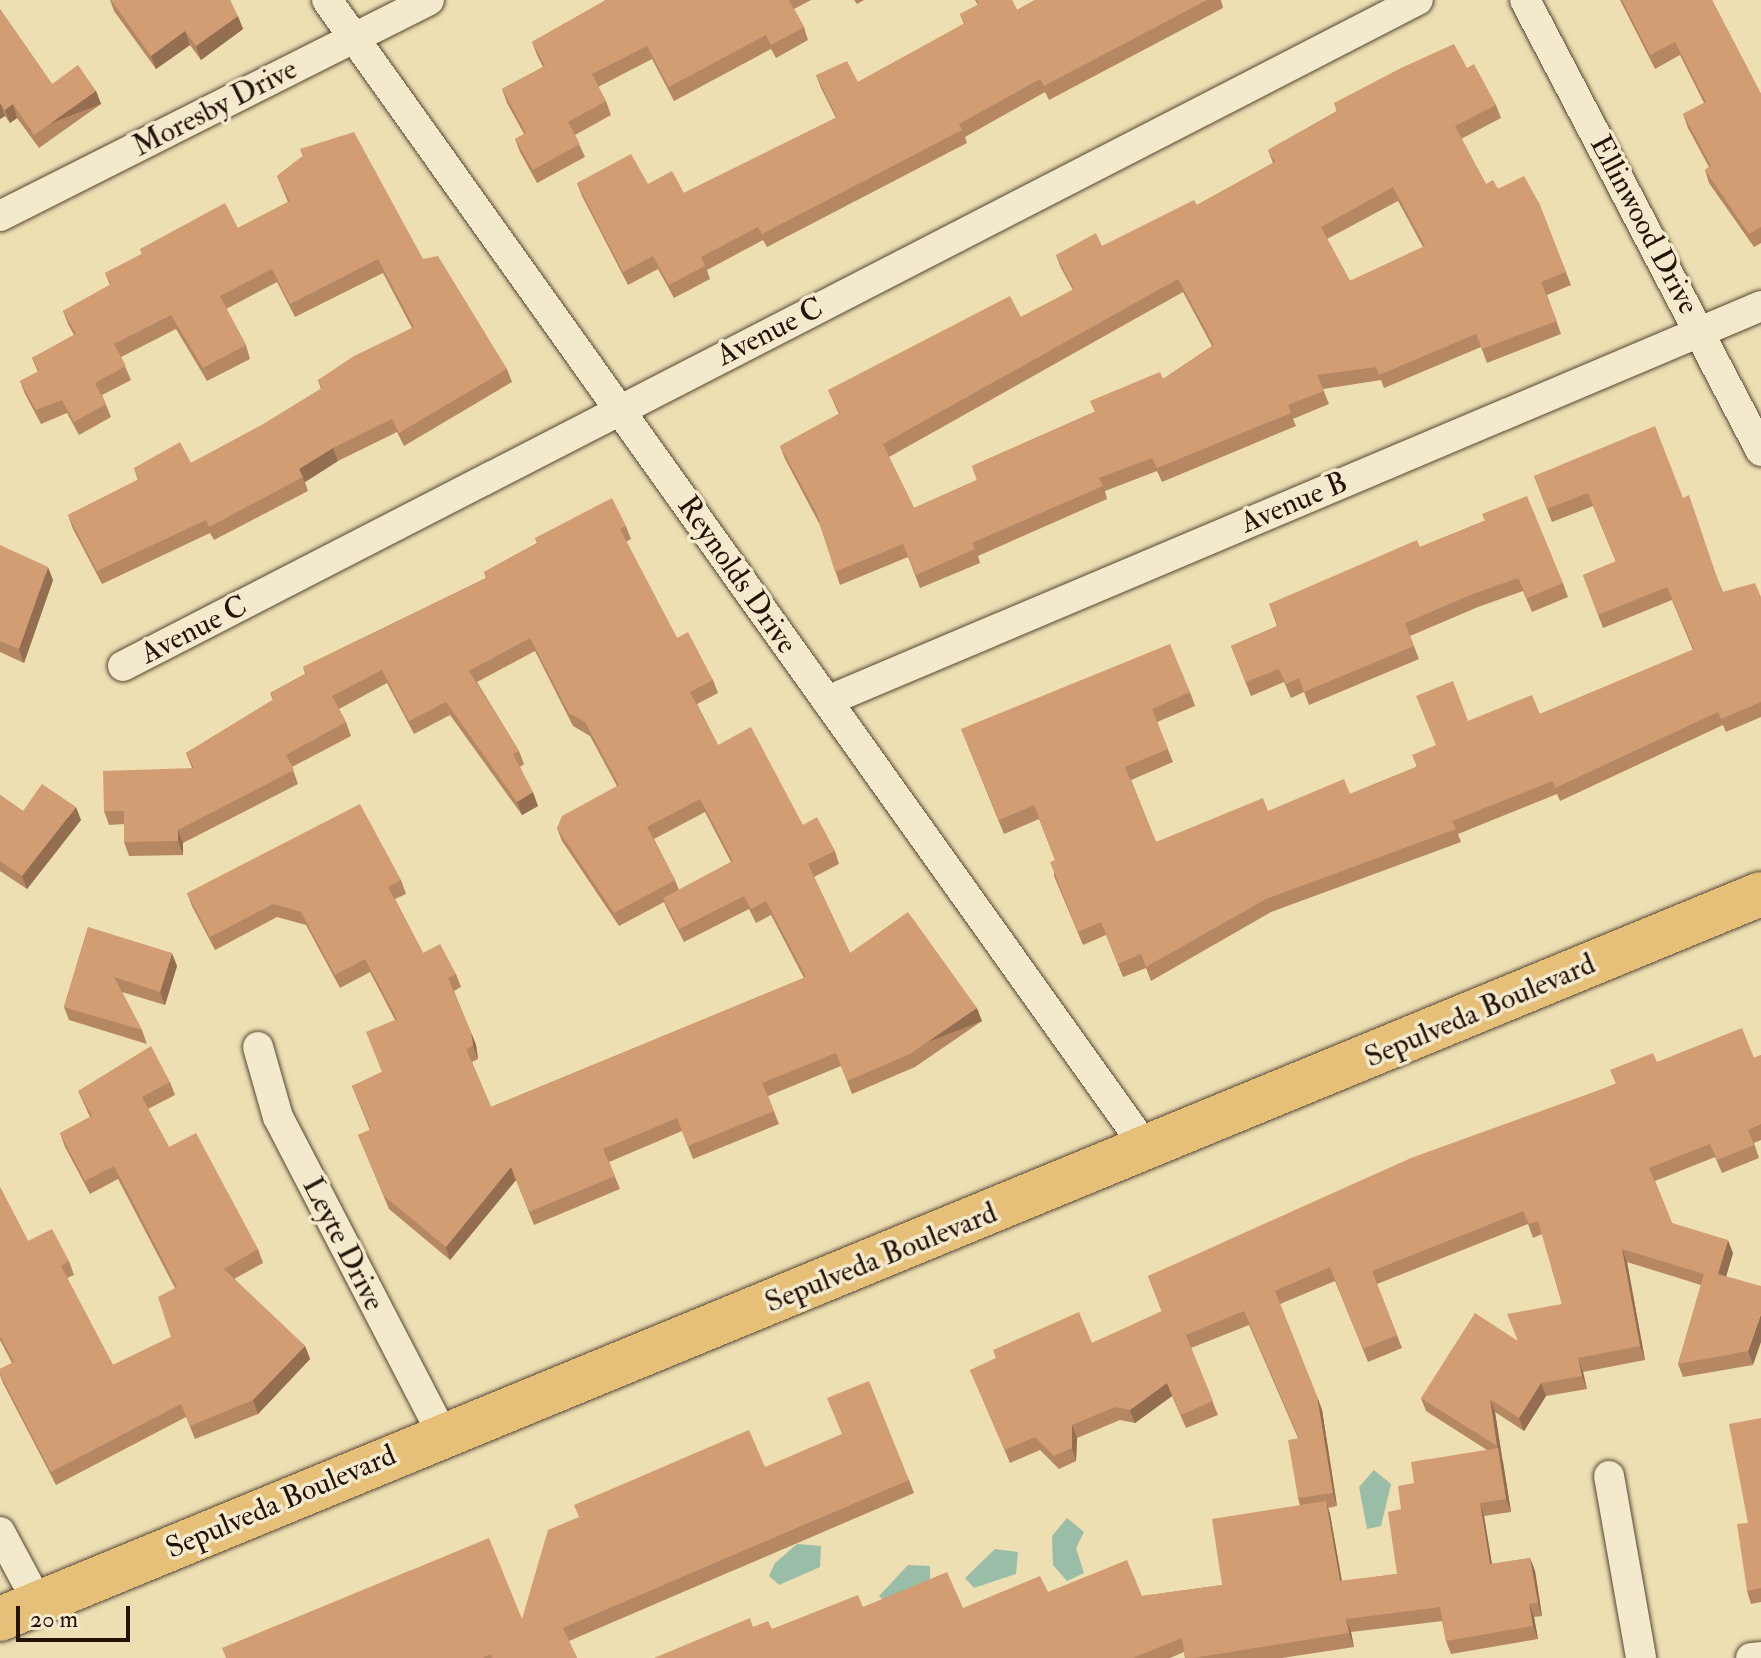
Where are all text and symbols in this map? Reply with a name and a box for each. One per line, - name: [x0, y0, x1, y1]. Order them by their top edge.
- street label: Moresby Drive: [127, 51, 303, 165]
- street label: Ellinwood Drive: [1582, 130, 1706, 320]
- street label: Avenue C: [711, 290, 829, 374]
- street label: Avenue B: [1235, 464, 1353, 542]
- street label: Reynolds Drive: [669, 489, 805, 661]
- street label: Avenue C: [135, 588, 253, 672]
- street label: Sepulveda Boulevard: [1359, 946, 1601, 1076]
- street label: Leyte Drive: [294, 1171, 392, 1317]
- street label: Sepulveda Boulevard: [760, 1195, 1002, 1321]
- street label: Sepulveda Boulevard: [160, 1437, 402, 1567]
- scale bar: [20, 1590, 134, 1640]
- text: 20 m: [30, 1604, 78, 1635]

